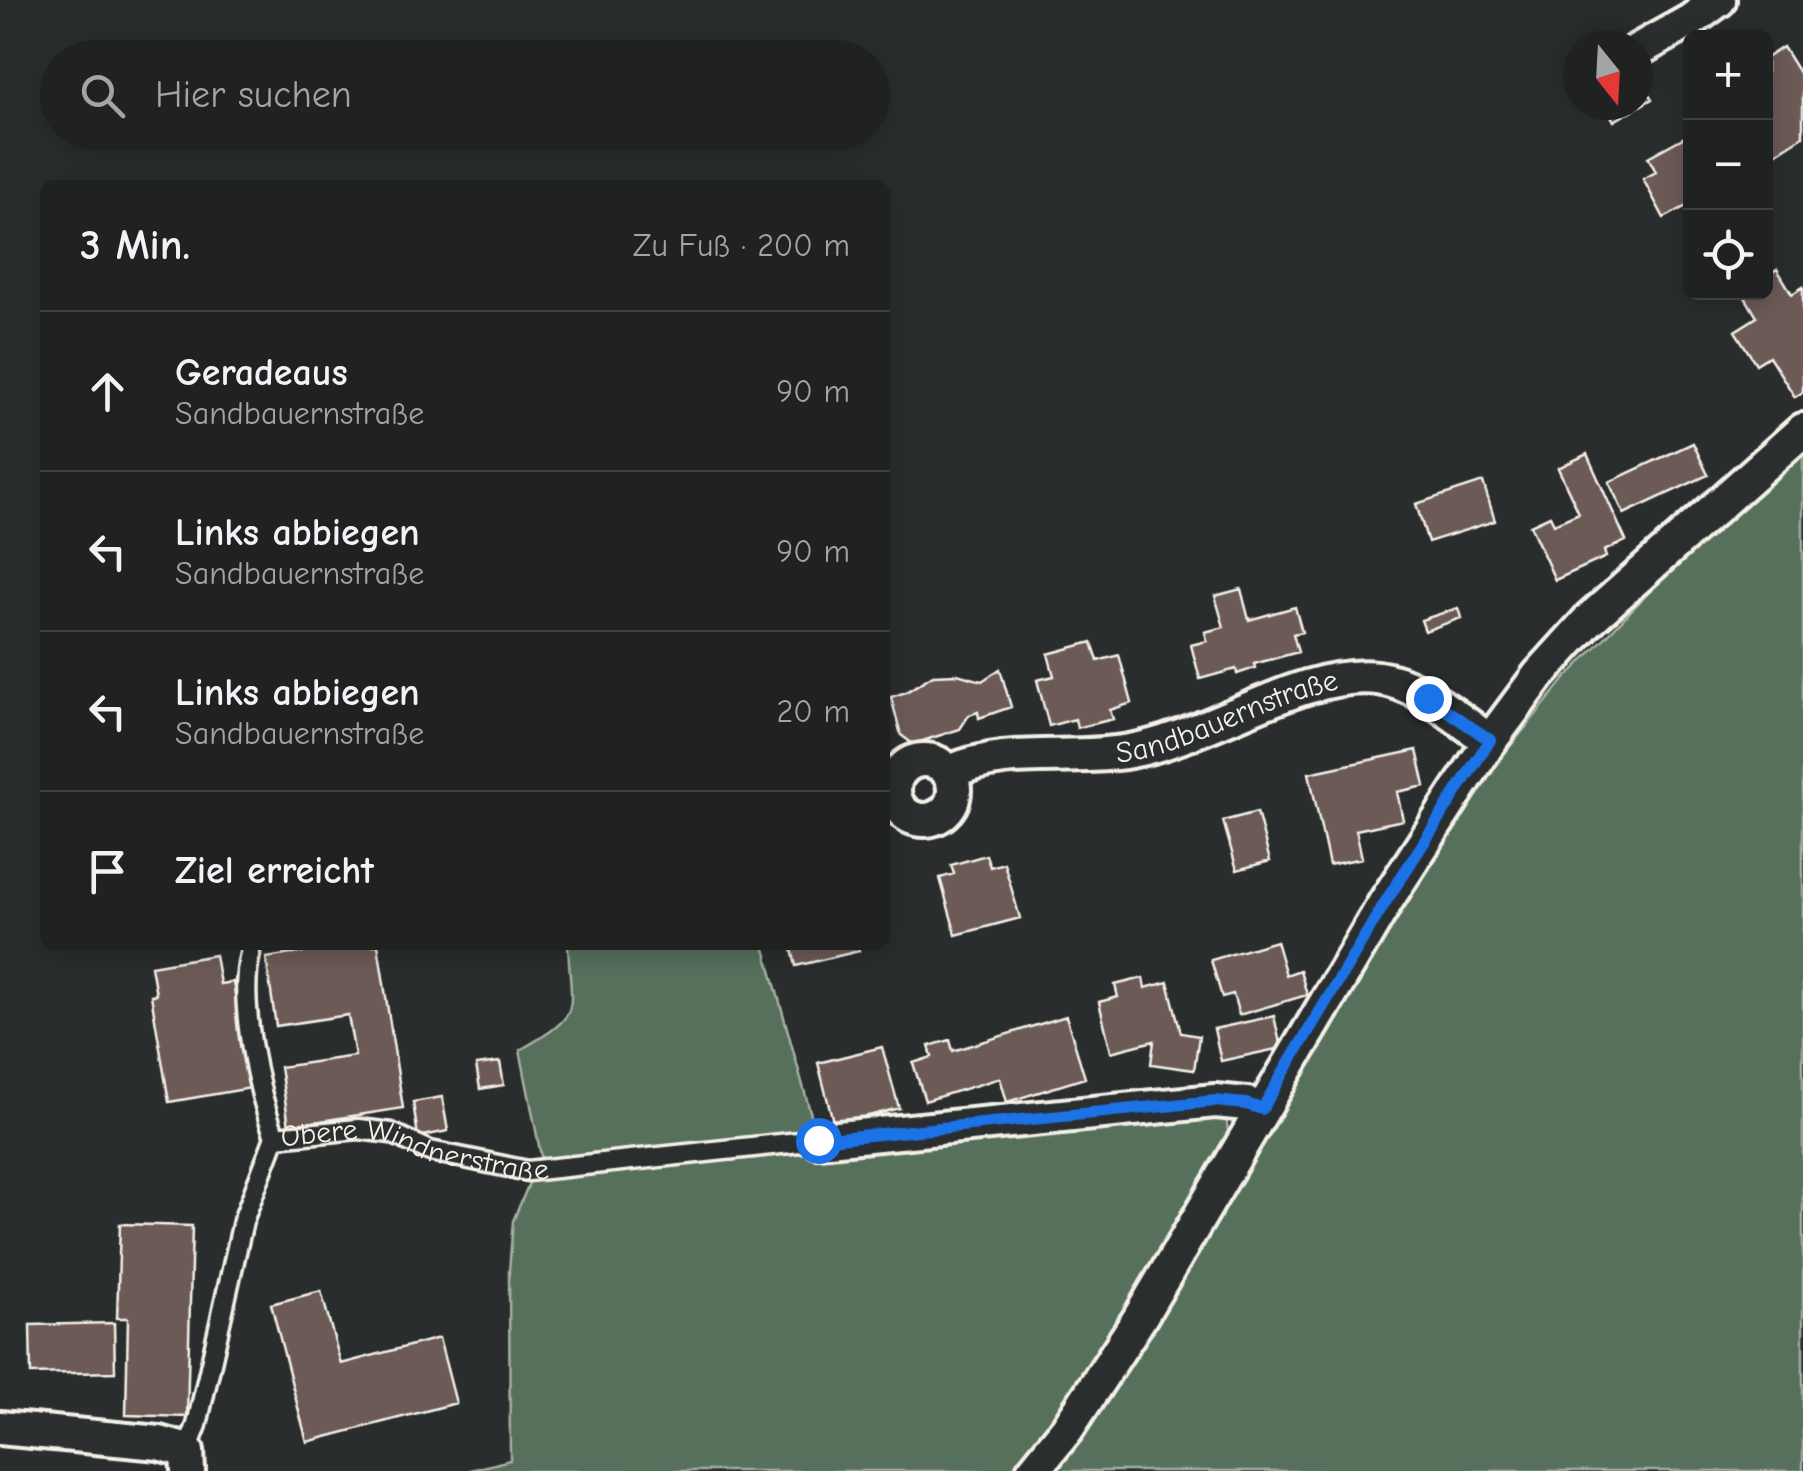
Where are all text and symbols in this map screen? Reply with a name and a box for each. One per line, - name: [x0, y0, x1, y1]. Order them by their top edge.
- north arrow: [1563, 30, 1653, 120]
- map controls: [1683, 30, 1773, 300]
- button: +: [1683, 30, 1773, 120]
- search box: [40, 40, 890, 150]
- icon: search: [75, 68, 130, 123]
- text: Hier suchen: [155, 73, 352, 117]
- button: −: [1683, 120, 1773, 210]
- button: locate: [1683, 210, 1773, 300]
- text: 3 Min.: [80, 221, 190, 270]
- text: Zu Fuß · 200 m: [633, 227, 850, 264]
- text: Geradeaus: [175, 351, 348, 395]
- icon: ahead: [80, 364, 135, 419]
- text: 90 m: [776, 373, 850, 410]
- text: Sandbauernstraße: [175, 395, 424, 432]
- text: Links abbiegen: [175, 511, 420, 555]
- icon: left: [80, 524, 135, 579]
- text: 90 m: [776, 533, 850, 570]
- text: Sandbauernstraße: [175, 555, 424, 592]
- street label: Sandbauernstraße: [1113, 662, 1341, 771]
- text: Links abbiegen: [175, 671, 420, 715]
- route end: [1406, 676, 1452, 722]
- icon: left: [80, 684, 135, 739]
- text: 20 m: [777, 693, 850, 730]
- text: Sandbauernstraße: [175, 715, 424, 752]
- icon: arrive: [80, 844, 135, 899]
- text: Ziel erreicht: [175, 849, 374, 893]
- street label: Obere Windnerstraße: [279, 1111, 550, 1189]
- route start: [796, 1118, 842, 1164]

